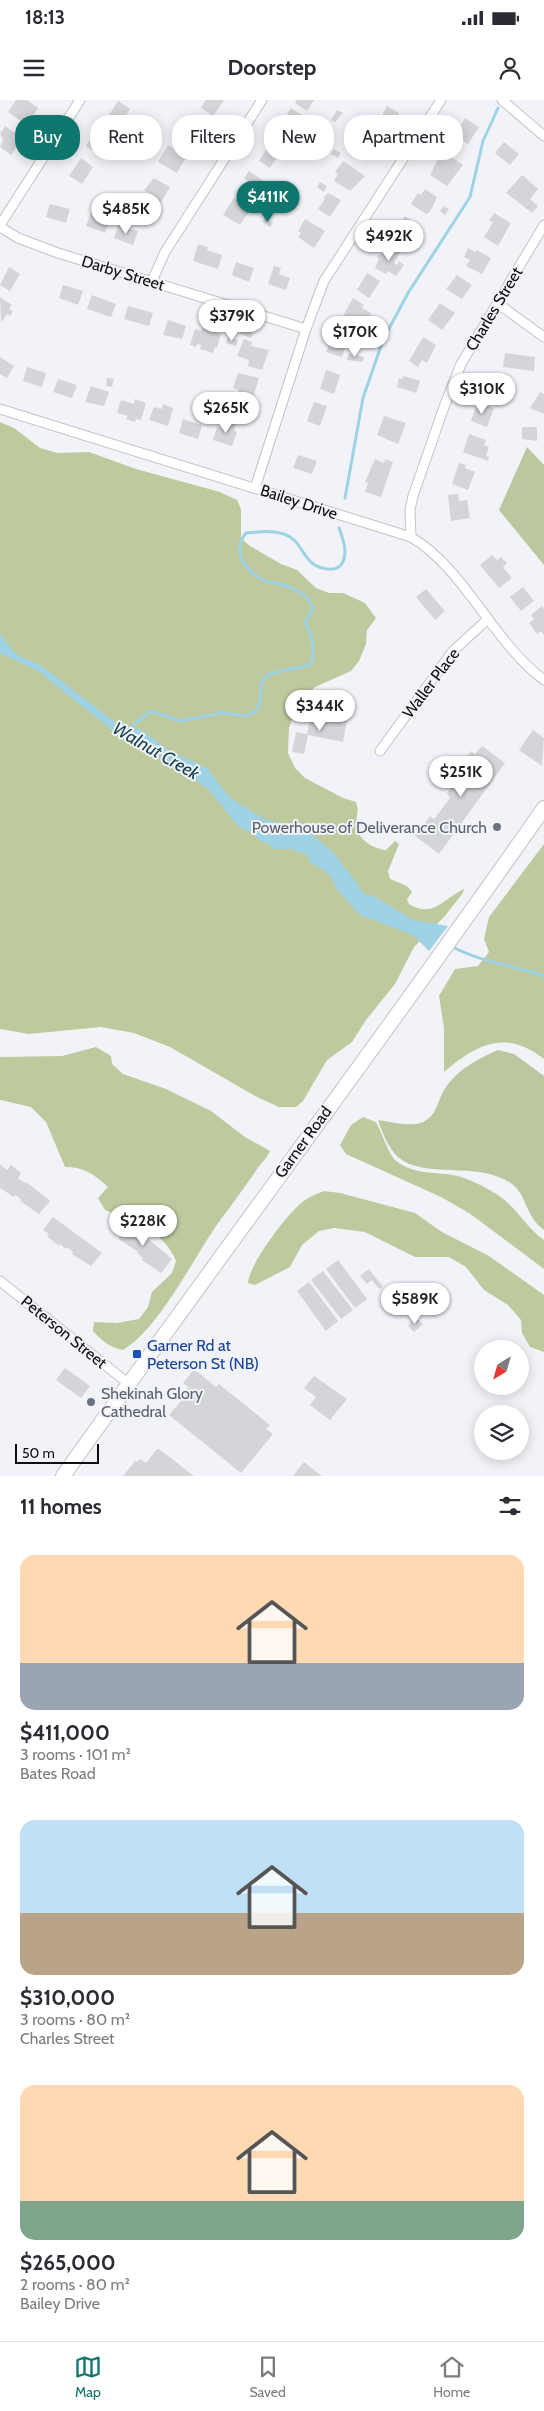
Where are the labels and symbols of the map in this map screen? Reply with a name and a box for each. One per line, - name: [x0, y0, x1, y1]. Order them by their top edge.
- pin: $411K: [233, 180, 303, 223]
- pin: $485K: [91, 192, 161, 235]
- pin: $492K: [354, 220, 424, 262]
- street label: Darby Street: [79, 251, 167, 295]
- street label: Charles Street: [462, 263, 527, 354]
- pin: $379K: [197, 300, 267, 342]
- pin: $170K: [320, 316, 390, 358]
- pin: $310K: [447, 372, 517, 415]
- pin: $265K: [191, 392, 261, 434]
- street label: Bailey Drive: [258, 481, 340, 523]
- street label: Waller Place: [399, 644, 463, 722]
- pin: $344K: [285, 690, 355, 732]
- water label: Walnut Creek: [109, 717, 204, 785]
- pin: $251K: [426, 756, 496, 798]
- place label: Powerhouse of Deliverance Church: [252, 818, 487, 837]
- marker: Powerhouse of Deliverance Church: [491, 821, 503, 833]
- street label: Garner Road: [271, 1102, 335, 1182]
- pin: $228K: [108, 1204, 178, 1247]
- pin: $589K: [380, 1282, 450, 1325]
- street label: Peterson Street: [17, 1292, 111, 1373]
- place label: Garner Rd at Peterson St (NB): [147, 1336, 259, 1373]
- north arrow: [474, 1340, 529, 1395]
- marker: Garner Rd at Peterson St (NB): [131, 1348, 143, 1360]
- place label: Shekinah Glory Cathedral: [101, 1384, 203, 1421]
- marker: Shekinah Glory Cathedral: [85, 1396, 97, 1408]
- scale bar: [15, 1441, 99, 1464]

